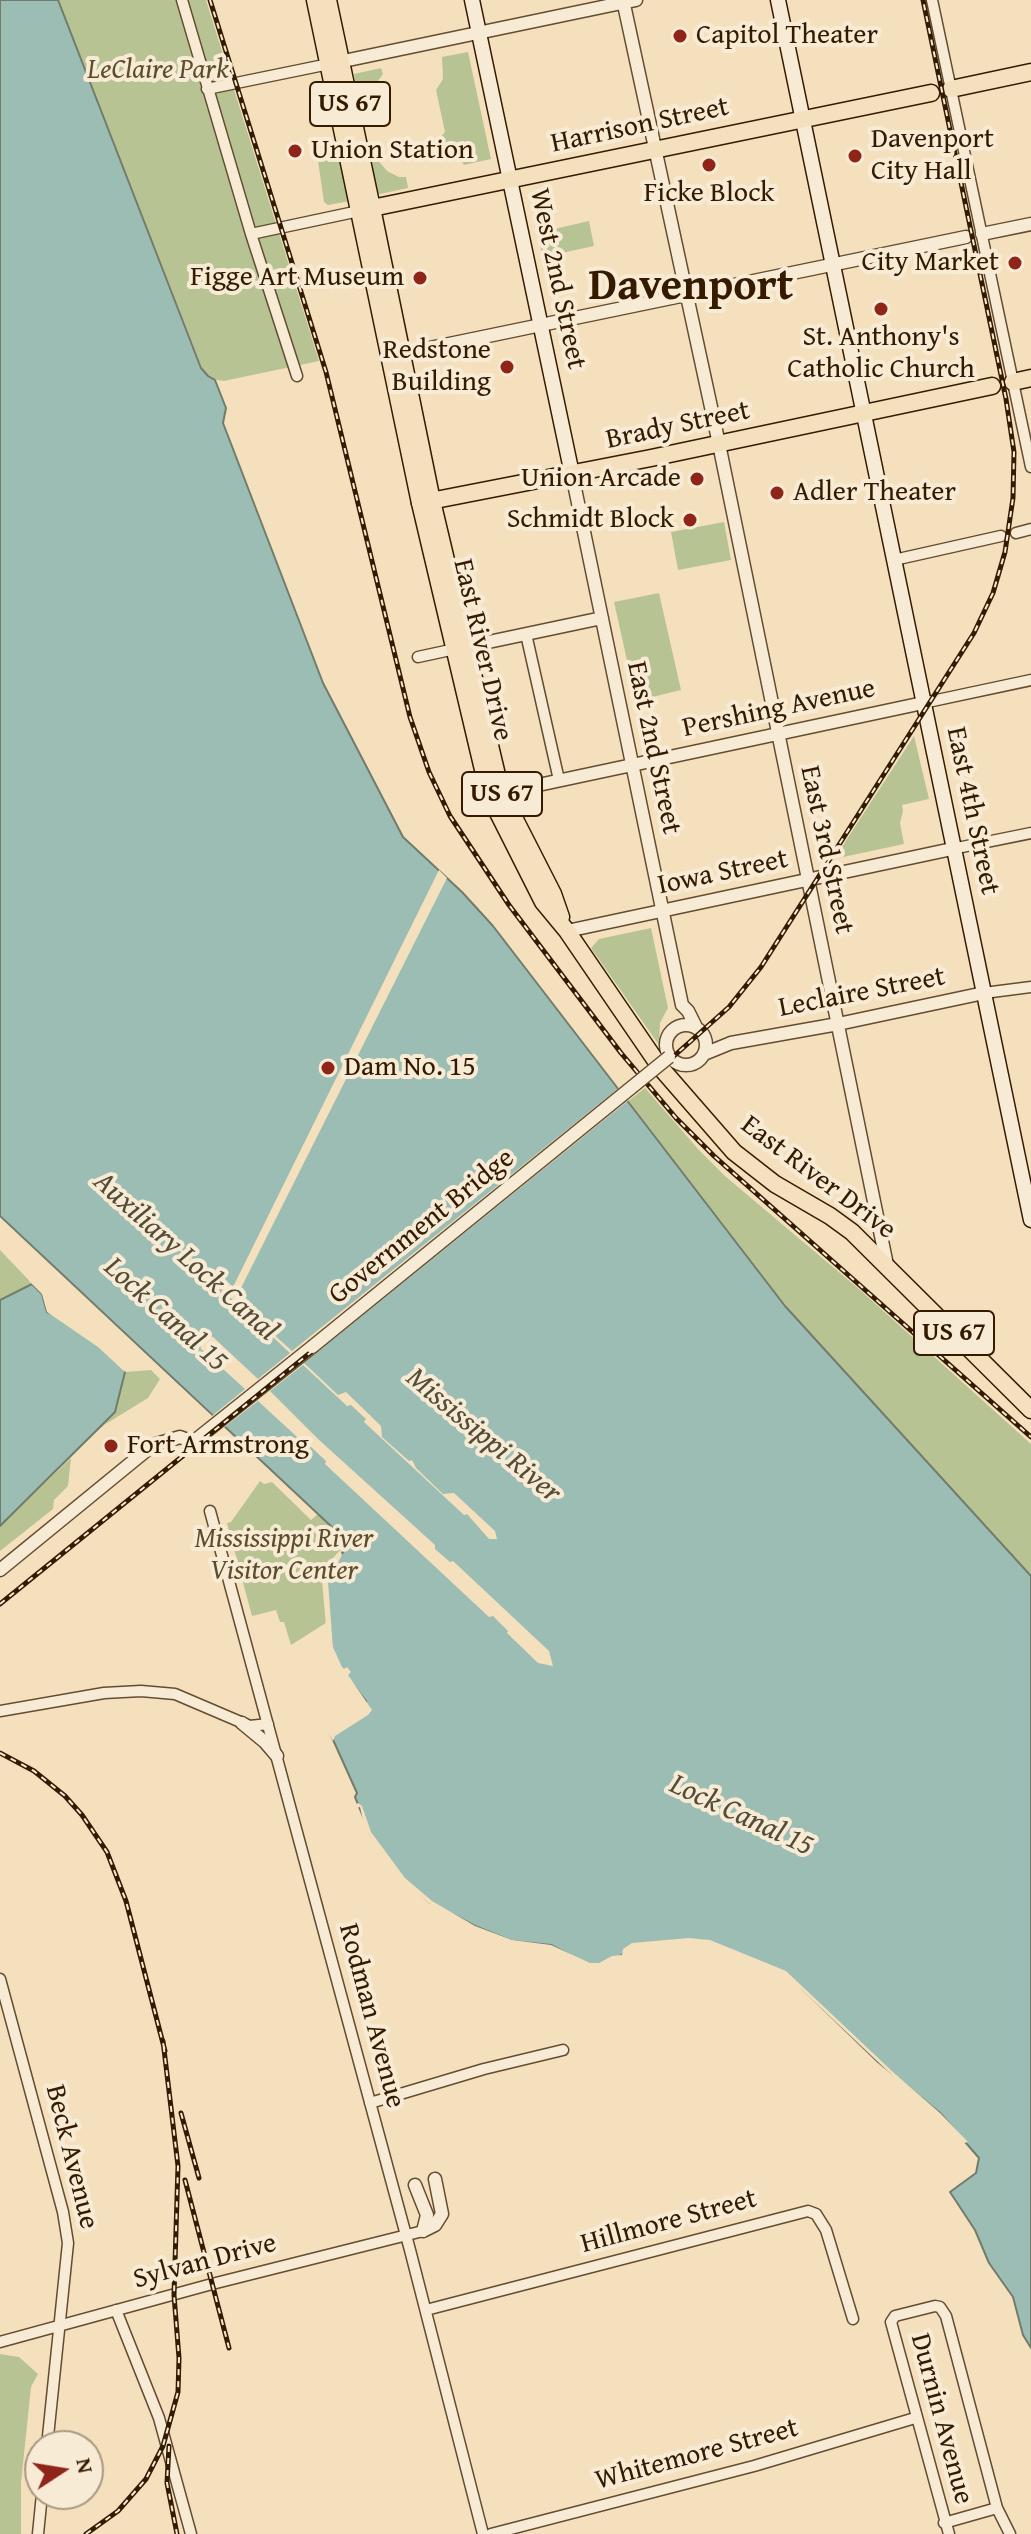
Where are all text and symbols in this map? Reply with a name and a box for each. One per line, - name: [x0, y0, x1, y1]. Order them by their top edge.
- place label: Capitol Theater: [696, 19, 878, 53]
- marker: Capitol Theater: [671, 27, 689, 45]
- park label: LeClaire Park: [87, 54, 229, 88]
- road number: US 67: [310, 82, 390, 126]
- street label: Harrison Street: [548, 91, 732, 161]
- place label: Davenport City Hall: [871, 123, 994, 189]
- place label: Union Station: [311, 134, 474, 168]
- marker: Union Station: [286, 142, 304, 160]
- marker: Davenport City Hall: [846, 147, 864, 165]
- marker: Ficke Block: [700, 156, 718, 174]
- place label: Ficke Block: [644, 177, 774, 211]
- street label: West 2nd Street: [521, 185, 593, 373]
- place label: City Market: [862, 246, 999, 280]
- marker: City Market: [1006, 254, 1024, 272]
- place label: Figge Art Museum: [190, 261, 404, 295]
- district label: Davenport: [589, 262, 793, 314]
- marker: Figge Art Museum: [411, 269, 429, 287]
- marker: St. Anthony's Catholic Church: [872, 300, 890, 318]
- place label: St. Anthony's Catholic Church: [787, 321, 975, 387]
- place label: Redstone Building: [383, 334, 491, 400]
- marker: Redstone Building: [498, 358, 516, 376]
- street label: Brady Street: [603, 394, 753, 458]
- place label: Union Arcade: [521, 462, 681, 496]
- marker: Union Arcade: [688, 470, 706, 488]
- place label: Adler Theater: [793, 476, 956, 510]
- marker: Adler Theater: [768, 484, 786, 502]
- place label: Schmidt Block: [507, 503, 674, 537]
- marker: Schmidt Block: [681, 511, 699, 529]
- street label: East River Drive: [445, 556, 519, 744]
- street label: East 2nd Street: [618, 659, 688, 837]
- street label: Pershing Avenue: [680, 672, 878, 746]
- street label: East 4th Street: [938, 724, 1006, 898]
- street label: East 3rd Street: [792, 763, 860, 937]
- road number: US 67: [462, 772, 542, 816]
- street label: Iowa Street: [655, 843, 791, 903]
- street label: Leclaire Street: [776, 960, 948, 1026]
- place label: Dam No. 15: [344, 1051, 476, 1085]
- marker: Dam No. 15: [319, 1059, 337, 1077]
- street label: East River Drive: [734, 1109, 902, 1247]
- street label: Government Bridge: [322, 1142, 522, 1312]
- water label: Auxiliary Lock Canal: [85, 1165, 285, 1349]
- water label: Lock Canal 15: [96, 1250, 234, 1380]
- road number: US 67: [914, 1311, 994, 1355]
- water label: Mississippi River: [398, 1361, 568, 1511]
- place label: Fort Armstrong: [127, 1429, 309, 1463]
- marker: Fort Armstrong: [102, 1437, 120, 1455]
- park label: Mississippi River Visitor Center: [194, 1523, 374, 1589]
- water label: Lock Canal 15: [664, 1767, 818, 1865]
- street label: Rodman Avenue: [330, 1920, 412, 2112]
- street label: Beck Avenue: [37, 2081, 105, 2233]
- street label: Hillmore Street: [577, 2182, 761, 2262]
- street label: Sylvan Drive: [130, 2227, 280, 2297]
- street label: Durnin Avenue: [902, 2330, 980, 2508]
- street label: Whitemore Street: [592, 2412, 802, 2498]
- north arrow: [24, 2430, 104, 2510]
- text: N: [68, 2455, 103, 2476]

